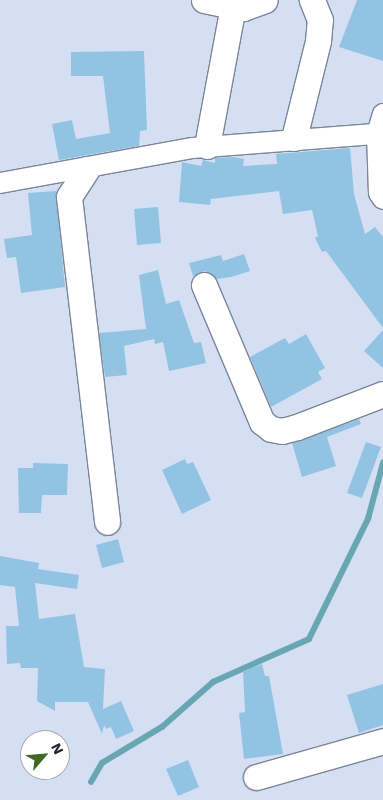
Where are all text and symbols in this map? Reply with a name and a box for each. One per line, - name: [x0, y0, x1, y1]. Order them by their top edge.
- north arrow: [20, 730, 70, 780]
- text: N: [48, 740, 67, 757]

